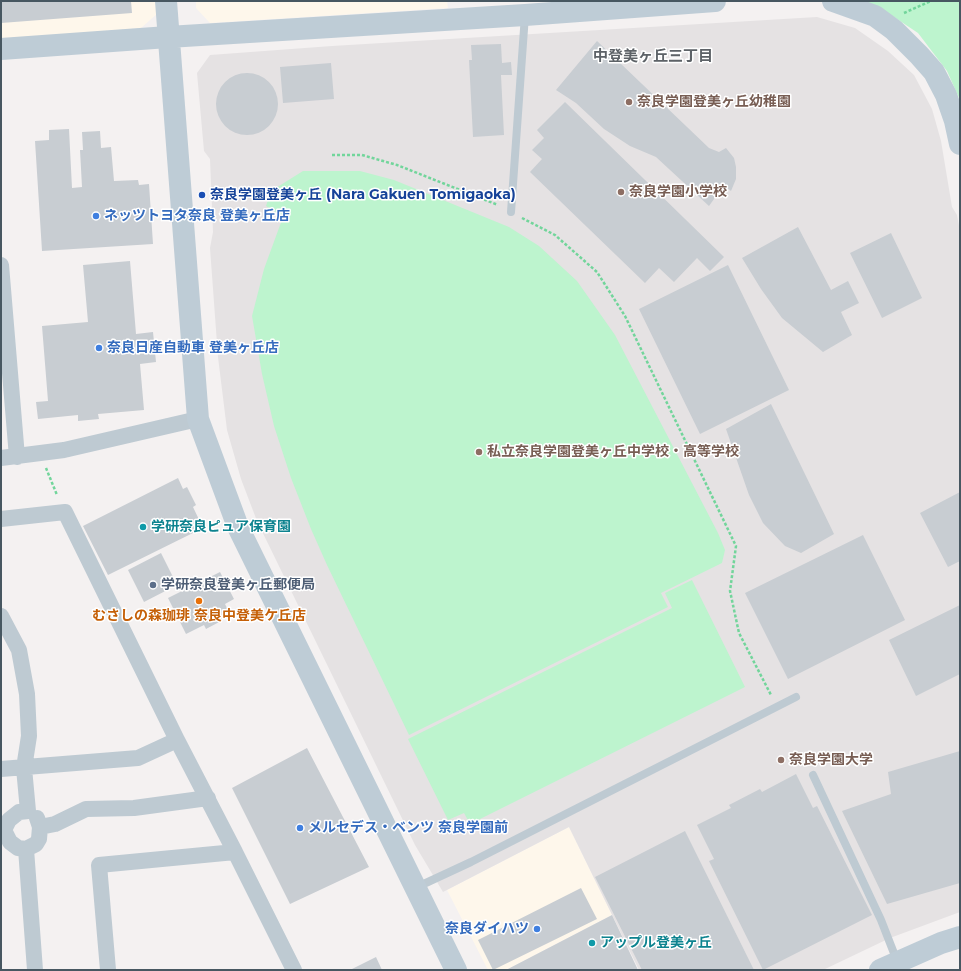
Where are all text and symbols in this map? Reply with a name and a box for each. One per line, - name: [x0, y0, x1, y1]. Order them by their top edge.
- district label: 中登美ヶ丘三丁目: [593, 48, 713, 66]
- place label: 奈良学園登美ヶ丘幼稚園: [637, 94, 791, 110]
- marker: 奈良学園登美ヶ丘幼稚園: [624, 97, 634, 107]
- place label: 奈良学園小学校: [629, 184, 727, 200]
- place label: 奈良学園登美ヶ丘 (Nara Gakuen Tomigaoka): [210, 187, 516, 203]
- marker: 奈良学園小学校: [616, 187, 626, 197]
- marker: 奈良学園登美ヶ丘 (Nara Gakuen Tomigaoka): [197, 190, 207, 200]
- place label: ネッツトヨタ奈良 登美ヶ丘店: [104, 208, 290, 224]
- marker: ネッツトヨタ奈良 登美ヶ丘店: [91, 211, 101, 221]
- place label: 奈良日産自動車 登美ヶ丘店: [107, 340, 279, 356]
- marker: 奈良日産自動車 登美ヶ丘店: [94, 343, 104, 353]
- place label: 私立奈良学園登美ヶ丘中学校・高等学校: [487, 444, 739, 460]
- marker: 私立奈良学園登美ヶ丘中学校・高等学校: [474, 447, 484, 457]
- place label: 学研奈良ピュア保育園: [151, 519, 291, 535]
- marker: 学研奈良ピュア保育園: [138, 522, 148, 532]
- place label: 学研奈良登美ヶ丘郵便局: [161, 577, 315, 593]
- marker: 学研奈良登美ヶ丘郵便局: [148, 580, 158, 590]
- marker: むさしの森珈琲 奈良中登美ケ丘店: [194, 596, 204, 606]
- place label: むさしの森珈琲 奈良中登美ケ丘店: [92, 608, 306, 624]
- place label: 奈良学園大学: [789, 752, 873, 768]
- marker: 奈良学園大学: [776, 755, 786, 765]
- place label: メルセデス・ベンツ 奈良学園前: [308, 820, 508, 836]
- marker: メルセデス・ベンツ 奈良学園前: [295, 823, 305, 833]
- place label: 奈良ダイハツ: [445, 921, 529, 937]
- marker: 奈良ダイハツ: [532, 924, 542, 934]
- place label: アップル登美ヶ丘: [600, 935, 712, 951]
- marker: アップル登美ヶ丘: [587, 938, 597, 948]

